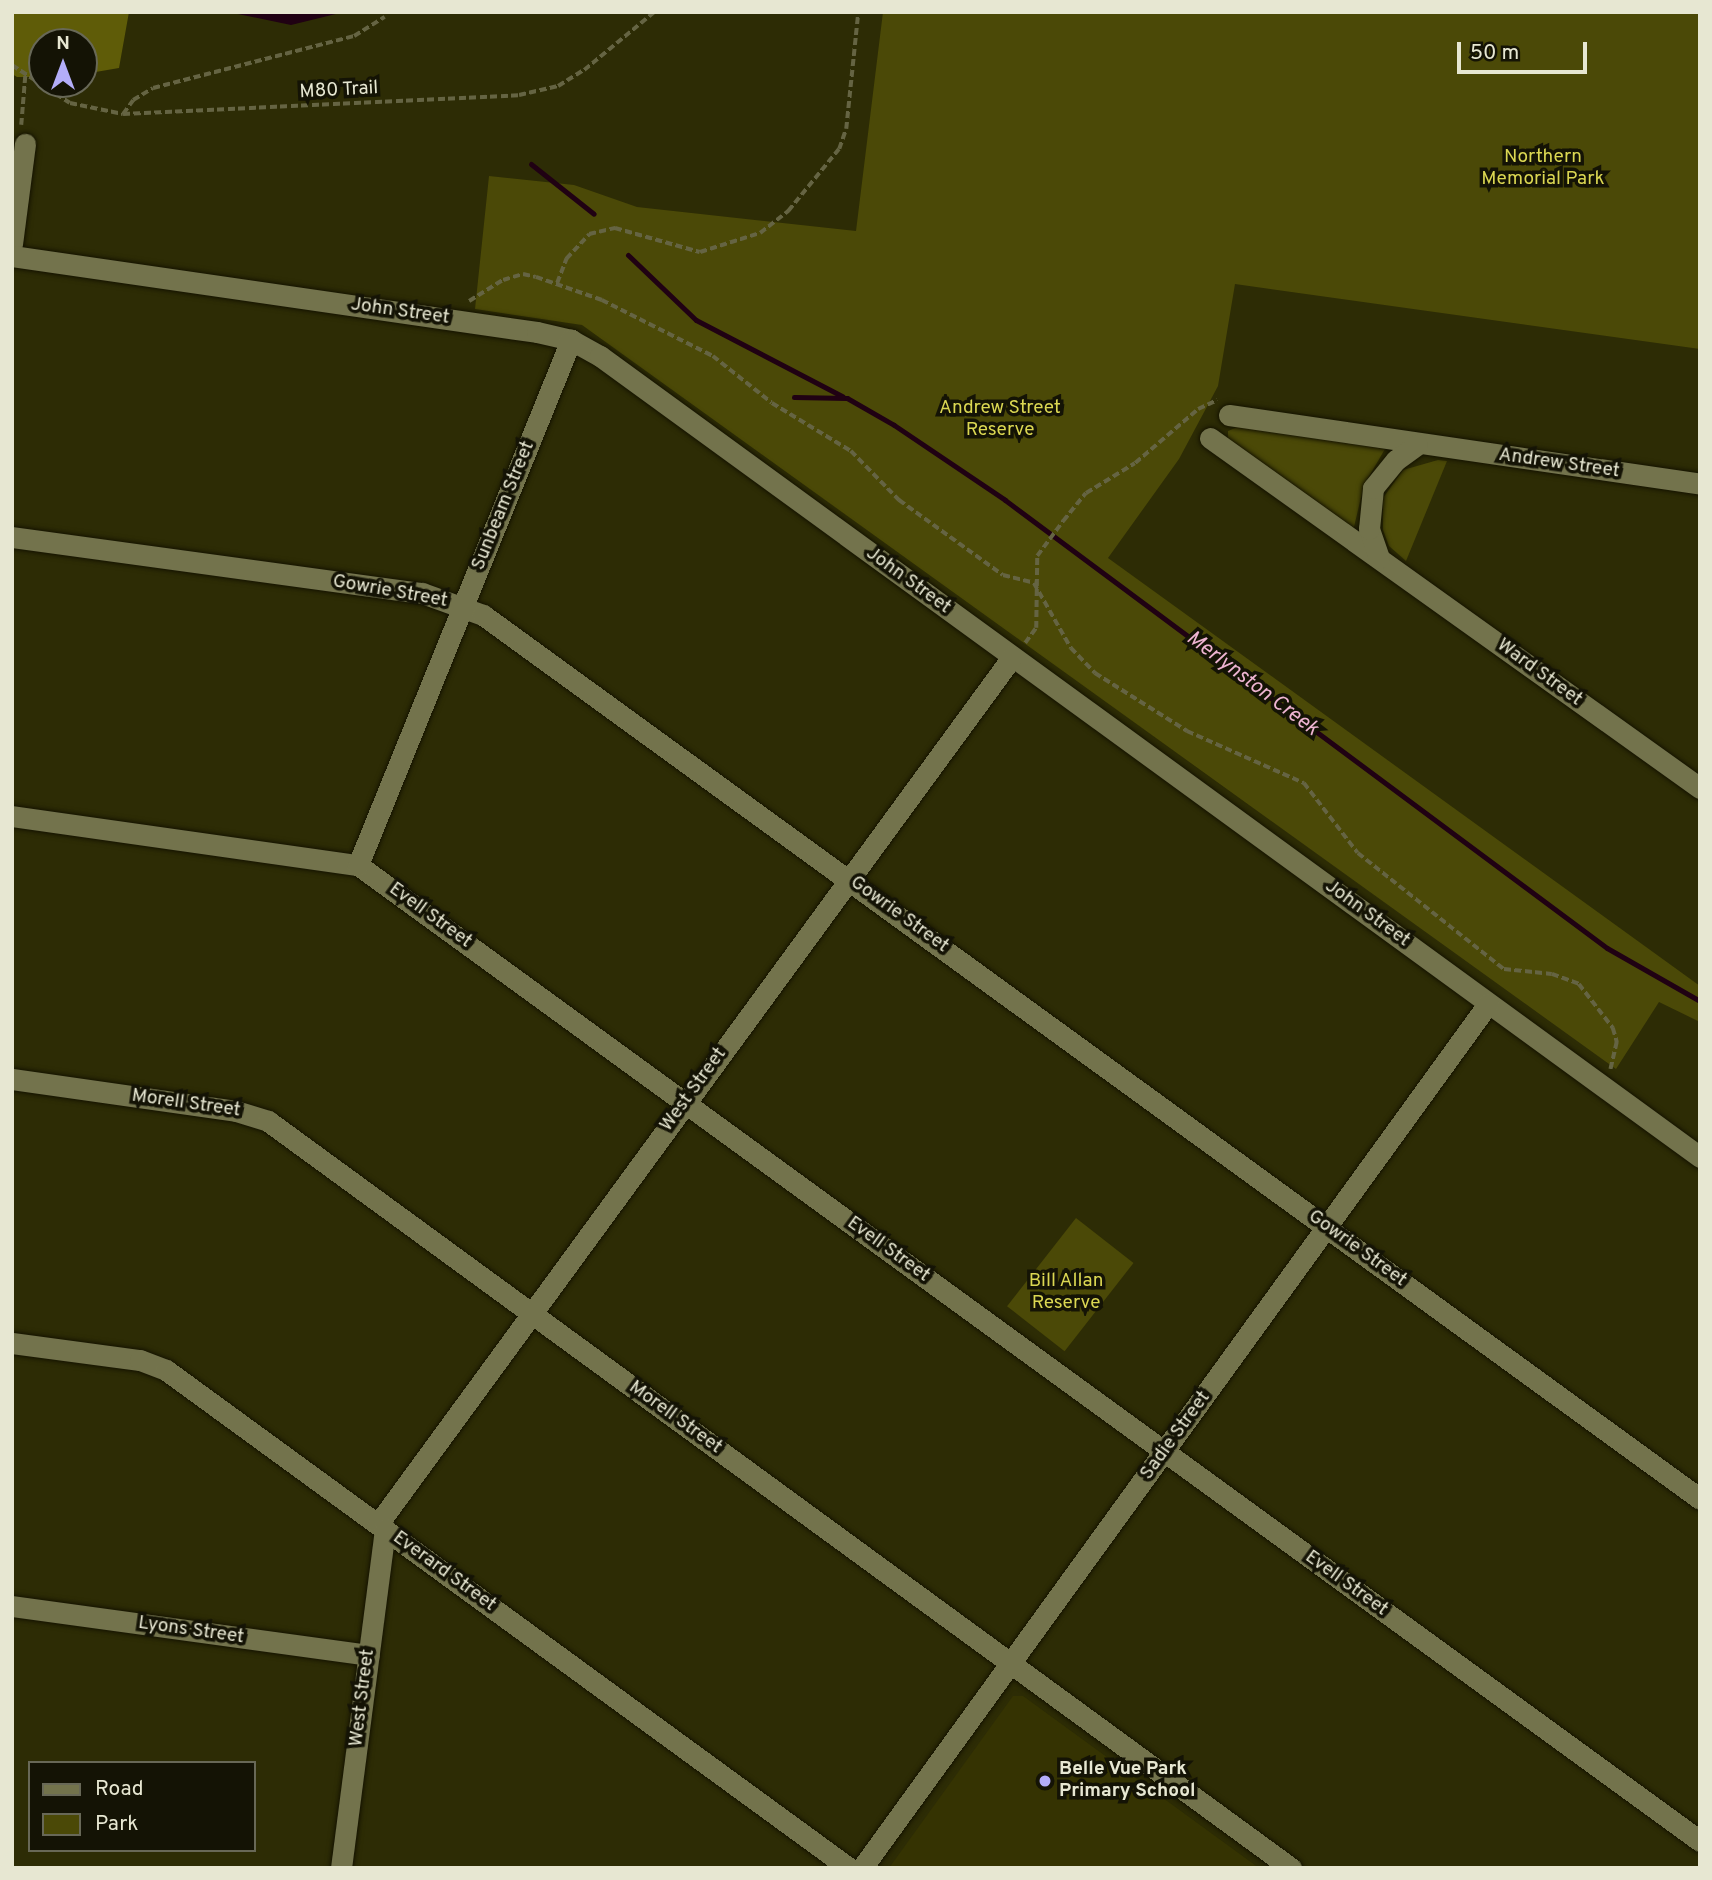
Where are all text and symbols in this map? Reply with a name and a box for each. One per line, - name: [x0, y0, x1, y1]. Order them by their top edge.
- north arrow: [28, 28, 98, 98]
- scale bar: [1460, 28, 1590, 72]
- text: N: [56, 32, 70, 56]
- text: 50 m: [1470, 40, 1519, 67]
- street label: M80 Trail: [299, 78, 379, 104]
- park label: Northern Memorial Park: [1481, 147, 1605, 191]
- street label: John Street: [349, 294, 451, 330]
- park label: Andrew Street Reserve: [939, 398, 1061, 442]
- street label: Sunbeam Street: [468, 438, 540, 574]
- street label: Andrew Street: [1497, 444, 1621, 484]
- street label: John Street: [861, 543, 955, 619]
- street label: Gowrie Street: [331, 571, 449, 613]
- water label: Merlynston Creek: [1181, 626, 1323, 742]
- street label: Ward Street: [1492, 634, 1586, 712]
- street label: Gowrie Street: [845, 872, 953, 958]
- street label: John Street: [1320, 876, 1414, 952]
- street label: Evell Street: [384, 878, 476, 954]
- street label: West Street: [656, 1044, 732, 1136]
- street label: Morell Street: [130, 1085, 242, 1123]
- street label: Gowrie Street: [1303, 1206, 1411, 1292]
- street label: Evell Street: [842, 1212, 934, 1288]
- park label: Bill Allan Reserve: [1028, 1271, 1104, 1315]
- street label: Morell Street: [624, 1377, 726, 1459]
- street label: Sadie Street: [1136, 1387, 1216, 1485]
- street label: Everard Street: [388, 1527, 500, 1617]
- street label: Evell Street: [1300, 1546, 1392, 1622]
- street label: Lyons Street: [137, 1612, 245, 1650]
- street label: West Street: [346, 1648, 380, 1748]
- place label: Belle Vue Park Primary School: [1059, 1759, 1195, 1803]
- legend: [28, 1761, 256, 1852]
- marker: Belle Vue Park Primary School: [1037, 1773, 1053, 1789]
- text: Road: [95, 1776, 144, 1803]
- text: Park: [95, 1811, 138, 1838]

